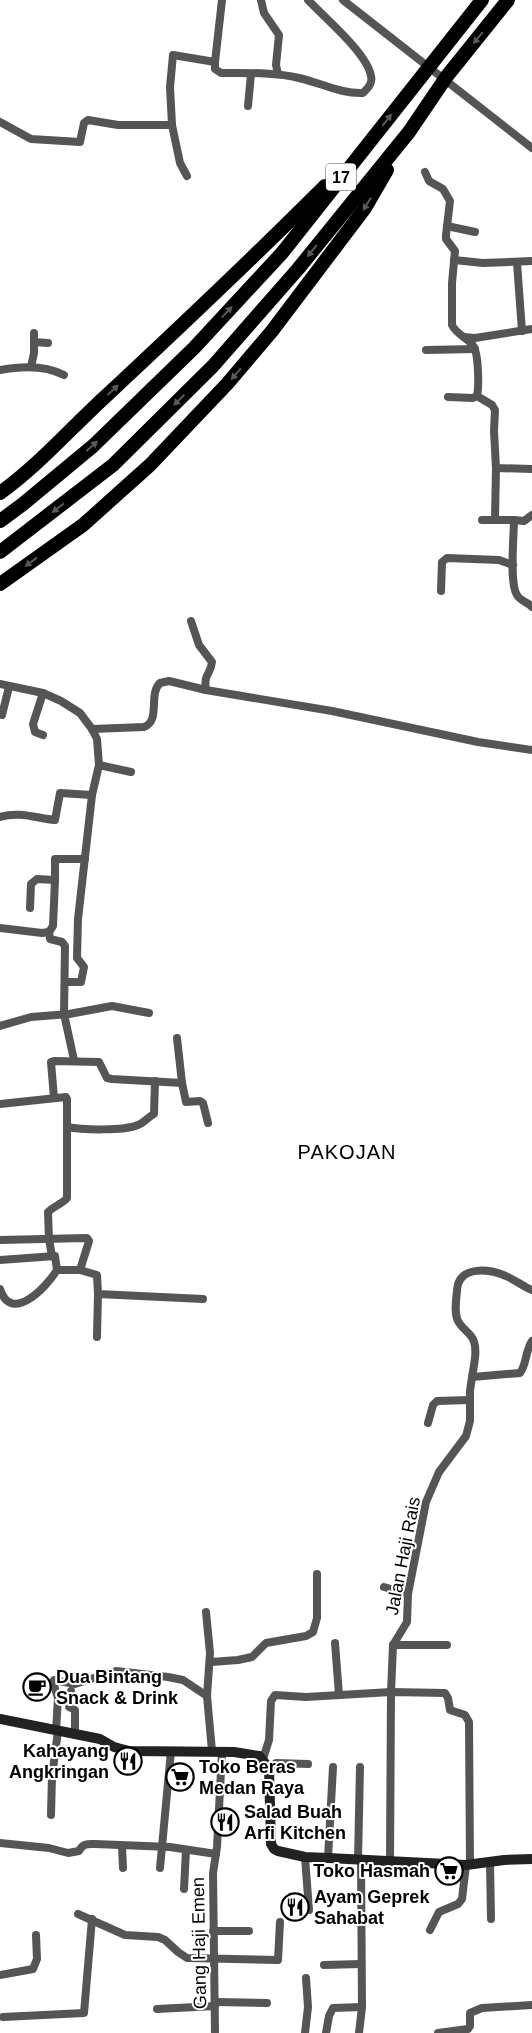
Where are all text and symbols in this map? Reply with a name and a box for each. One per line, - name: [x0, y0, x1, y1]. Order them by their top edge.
- one-way arrow: [472, 31, 483, 44]
- one-way arrow: [381, 114, 392, 127]
- road number: 17: [326, 163, 356, 190]
- one-way arrow: [362, 197, 371, 211]
- one-way arrow: [306, 244, 317, 257]
- one-way arrow: [221, 307, 233, 319]
- one-way arrow: [230, 368, 241, 381]
- one-way arrow: [107, 384, 119, 396]
- one-way arrow: [173, 394, 185, 406]
- one-way arrow: [85, 440, 97, 452]
- one-way arrow: [52, 503, 65, 514]
- one-way arrow: [24, 557, 38, 567]
- district label: PAKOJAN: [298, 1141, 396, 1163]
- street label: Jalan Haji Rais: [382, 1495, 424, 1617]
- place label: Dua Bintang Snack & Drink: [56, 1667, 179, 1708]
- cafe icon: Dua Bintang Snack & Drink: [22, 1672, 52, 1702]
- place label: Kahayang Angkringan: [9, 1741, 109, 1782]
- restaurant icon: Kahayang Angkringan: [113, 1746, 143, 1776]
- place label: Toko Beras Medan Raya: [199, 1757, 305, 1798]
- supermarket icon: Toko Beras Medan Raya: [165, 1762, 195, 1792]
- place label: Salad Buah Arfi Kitchen: [244, 1802, 346, 1843]
- restaurant icon: Salad Buah Arfi Kitchen: [210, 1807, 240, 1837]
- supermarket icon: Toko Hasmah: [434, 1856, 464, 1886]
- place label: Toko Hasmah: [313, 1861, 430, 1881]
- street label: Gang Haji Emen: [188, 1877, 210, 2009]
- place label: Ayam Geprek Sahabat: [314, 1887, 430, 1928]
- restaurant icon: Ayam Geprek Sahabat: [280, 1892, 310, 1922]

